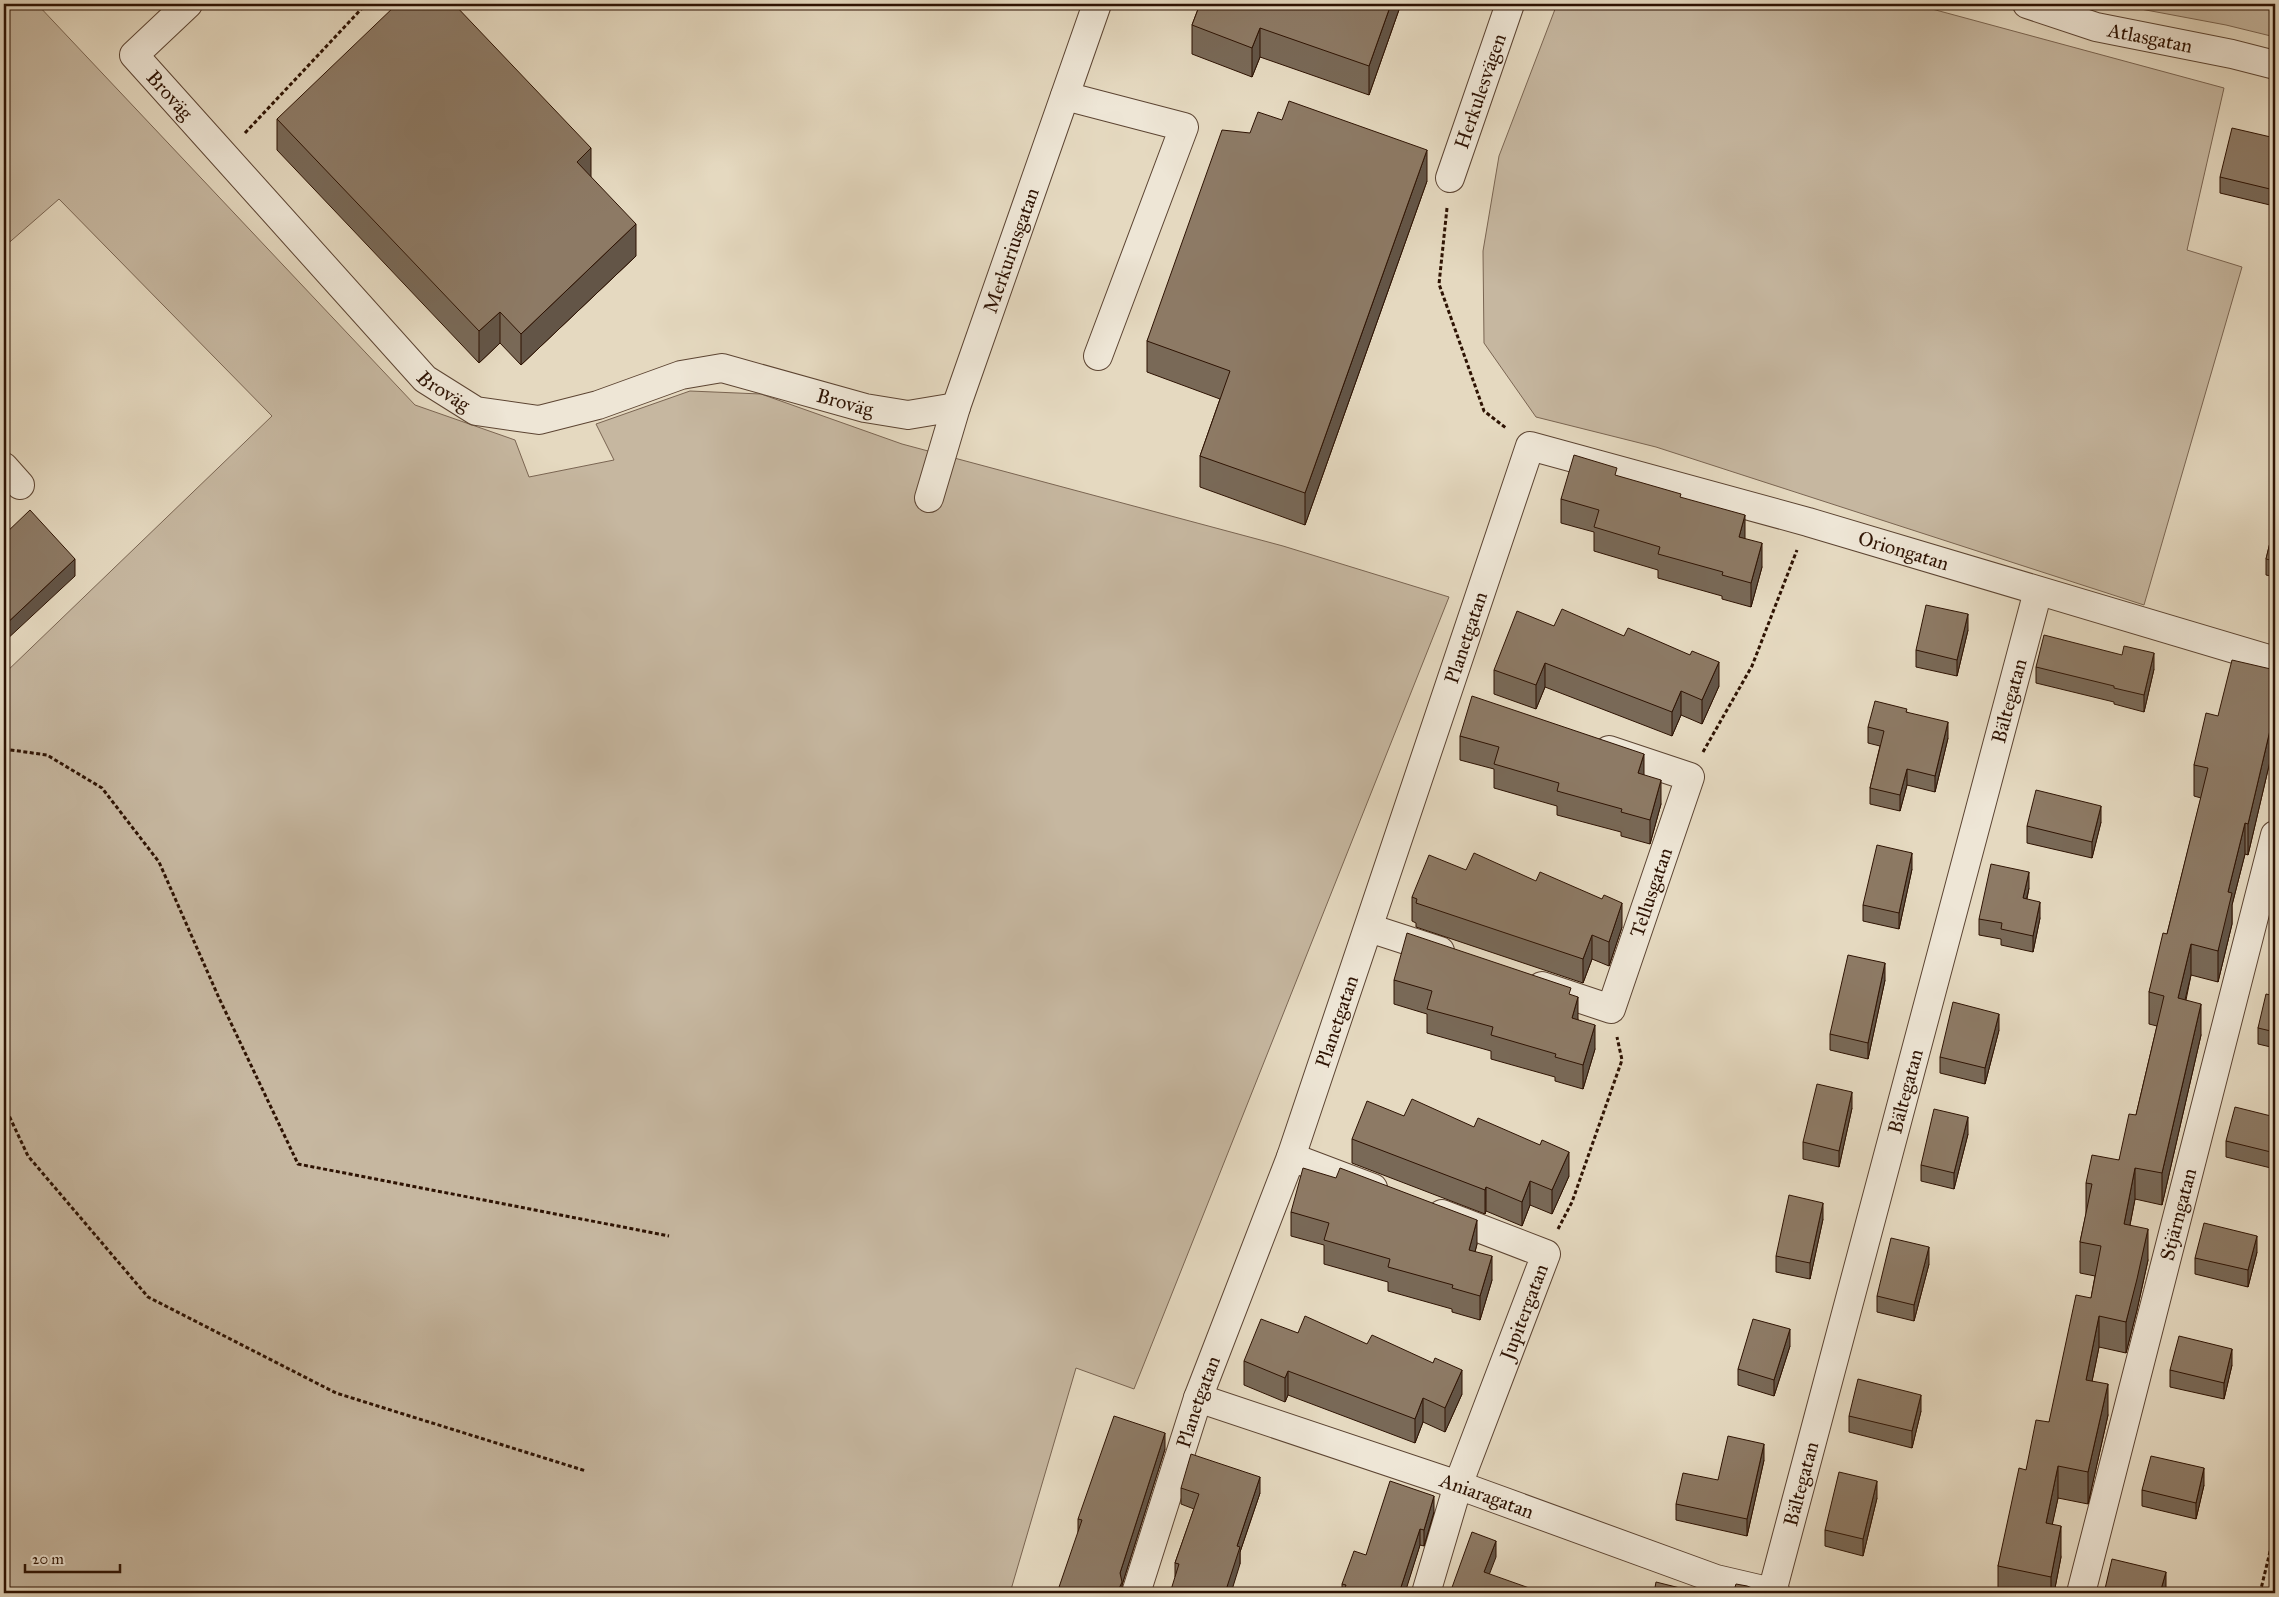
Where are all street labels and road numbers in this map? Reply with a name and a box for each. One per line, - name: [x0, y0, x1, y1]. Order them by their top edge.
- street label: Atlasgatan: [2105, 17, 2195, 58]
- street label: Herkulesvägen: [1449, 30, 1511, 152]
- street label: Broväg: [142, 65, 199, 126]
- street label: Merkuriusgatan: [978, 184, 1044, 316]
- street label: Broväg: [412, 366, 475, 418]
- street label: Broväg: [814, 383, 876, 422]
- street label: Oriongatan: [1855, 526, 1952, 575]
- street label: Planetgatan: [1439, 588, 1492, 687]
- street label: Bältegatan: [1986, 656, 2032, 746]
- street label: Tellusgatan: [1624, 844, 1677, 940]
- street label: Planetgatan: [1310, 972, 1363, 1071]
- street label: Bältegatan: [1882, 1046, 1928, 1136]
- street label: Stjärngatan: [2155, 1165, 2201, 1263]
- street label: Jupitergatan: [1494, 1260, 1553, 1365]
- street label: Planetgatan: [1171, 1352, 1225, 1451]
- street label: Bältegatan: [1778, 1439, 1824, 1529]
- street label: Aniaragatan: [1436, 1467, 1537, 1524]

